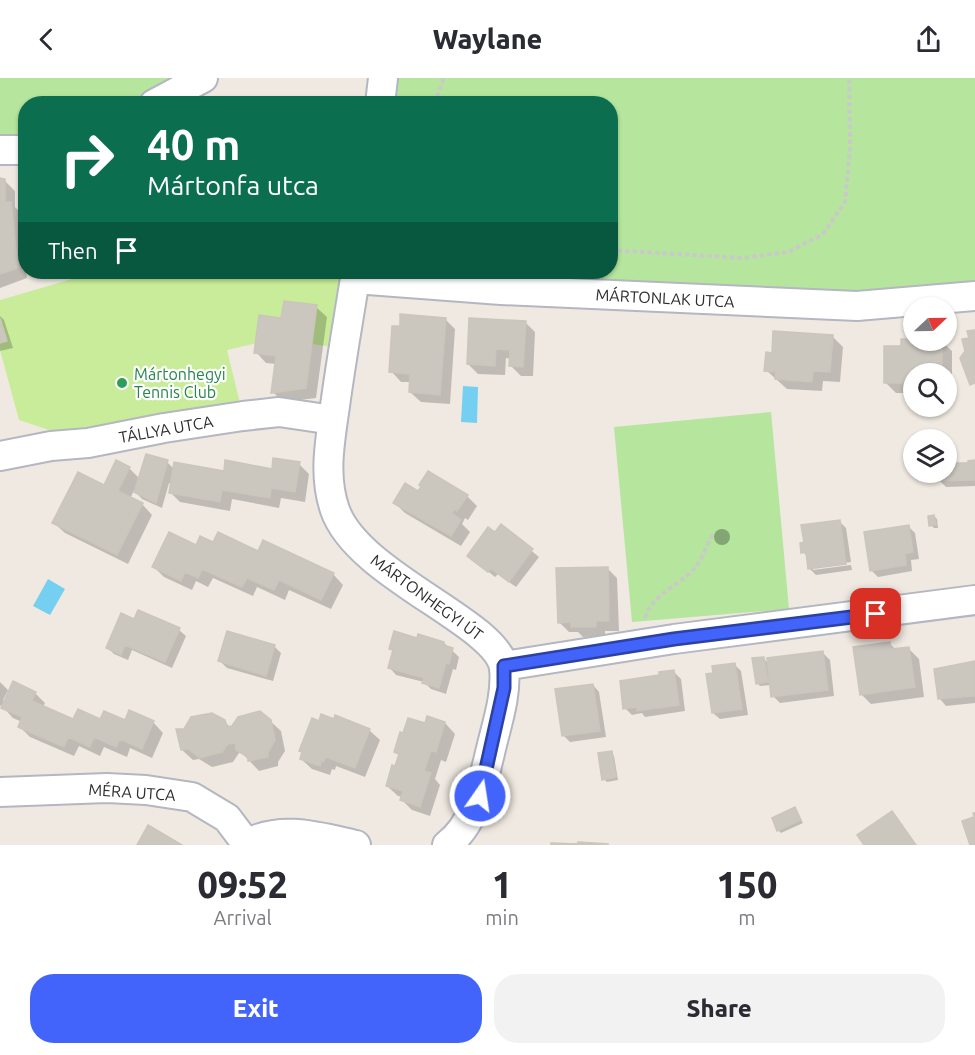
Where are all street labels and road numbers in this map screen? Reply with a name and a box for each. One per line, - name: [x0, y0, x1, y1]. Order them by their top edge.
- street label: MÁRTONLAK UTCA: [595, 283, 736, 311]
- street label: TÁLLYA UTCA: [117, 410, 215, 446]
- street label: MÁRTONHEGYI ÚT: [367, 549, 488, 644]
- street label: MÉRA UTCA: [88, 778, 177, 804]

